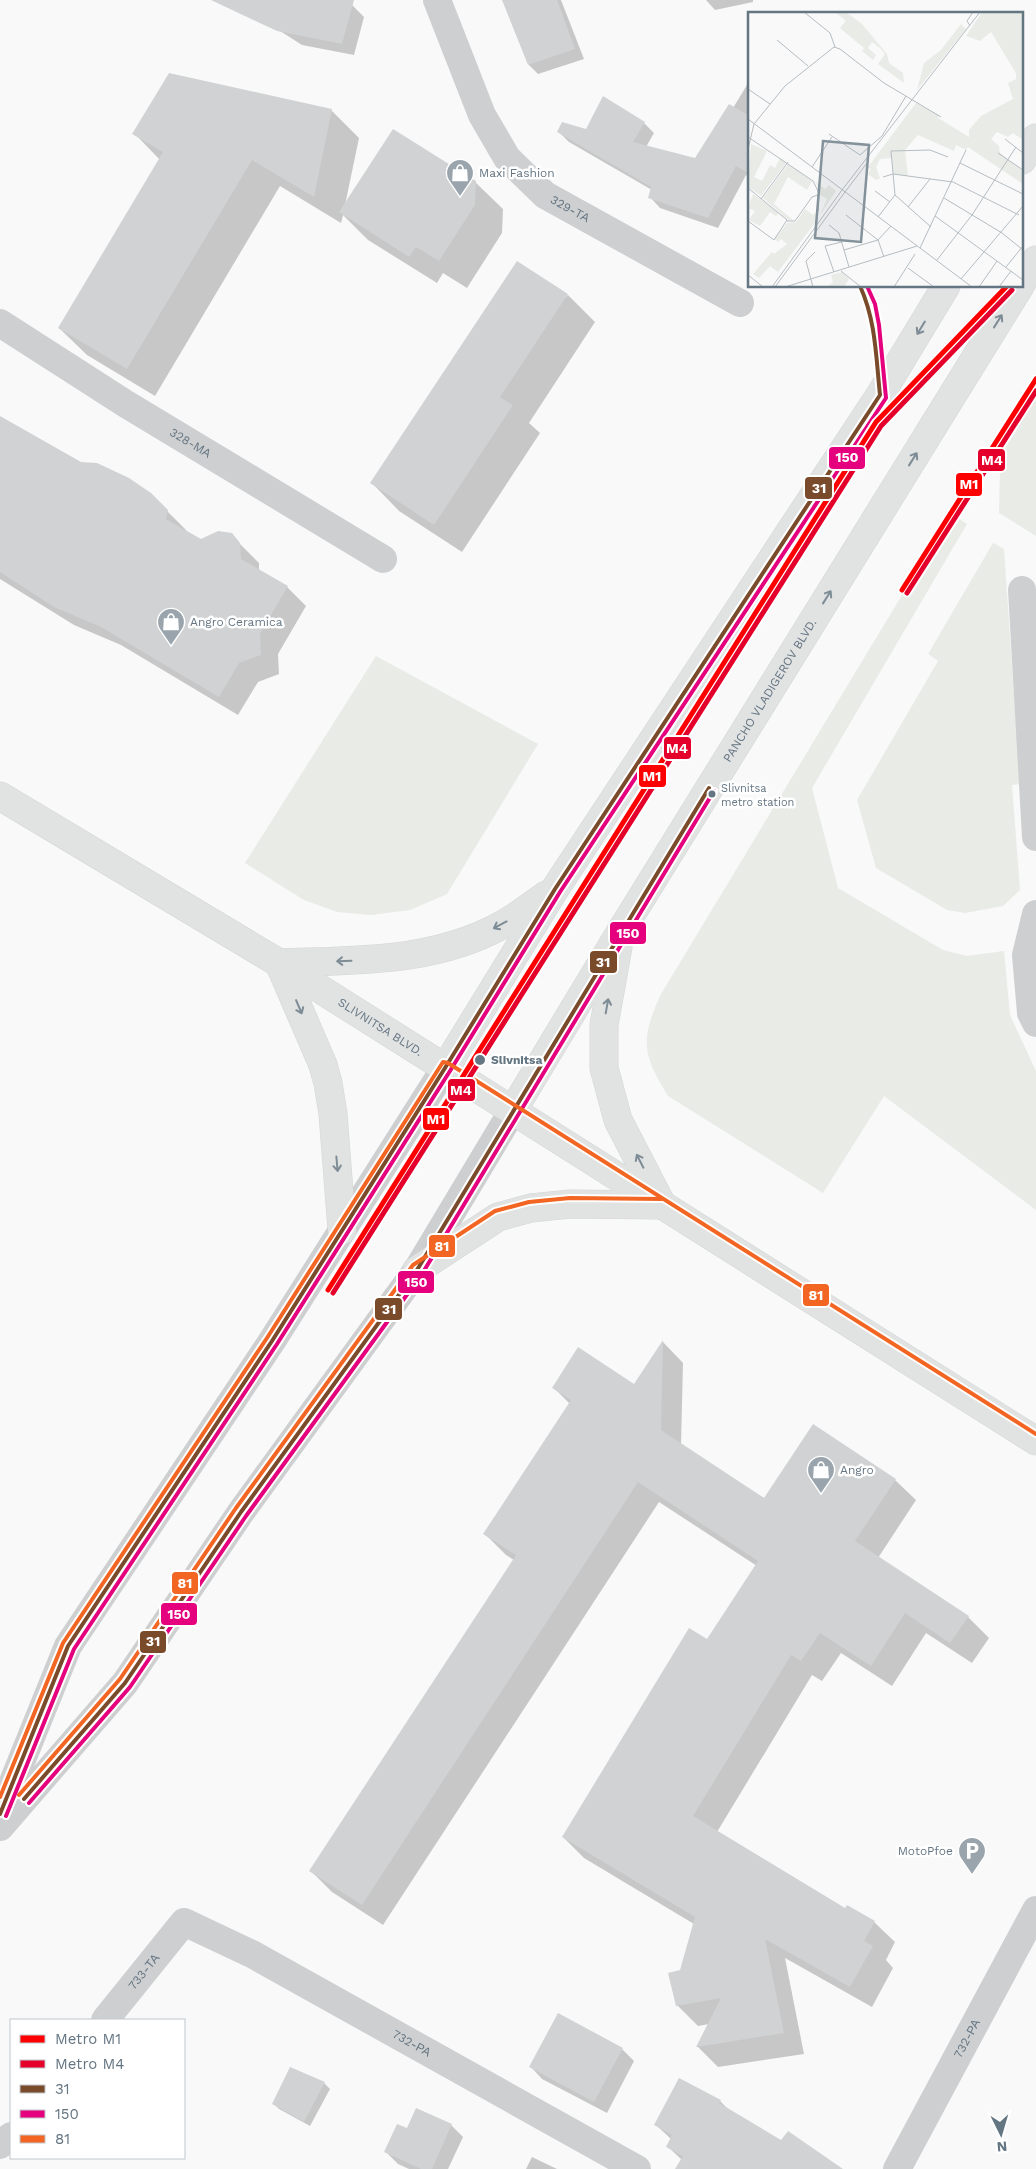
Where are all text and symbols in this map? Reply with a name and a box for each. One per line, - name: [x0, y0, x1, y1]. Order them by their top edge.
- inset map: [748, 12, 1024, 288]
- shop icon: Maxi Fashion: [445, 158, 475, 197]
- place label: Maxi Fashion: [479, 166, 555, 180]
- street label: 329-ТА: [548, 193, 592, 225]
- one-way arrow: [994, 315, 1004, 329]
- one-way arrow: [915, 320, 925, 334]
- street label: 328-МА: [167, 425, 214, 461]
- line badge: 150: [828, 446, 866, 470]
- line badge: M4: [977, 448, 1006, 472]
- text: 150: [835, 449, 859, 465]
- text: M4: [981, 452, 1003, 468]
- one-way arrow: [908, 453, 918, 467]
- line badge: M1: [955, 472, 983, 497]
- line badge: 31: [804, 476, 833, 500]
- text: M1: [960, 476, 978, 492]
- text: 31: [812, 480, 826, 496]
- one-way arrow: [822, 591, 832, 605]
- shop icon: Angro Ceramica: [156, 607, 186, 646]
- place label: Angro Ceramica: [190, 615, 283, 629]
- street label: PANCHO VLADIGEROV BLVD.: [720, 616, 819, 765]
- line badge: M4: [663, 736, 692, 760]
- text: M4: [666, 740, 688, 756]
- line badge: M1: [638, 764, 667, 788]
- text: M1: [643, 768, 661, 784]
- place label: Slivnitsa metro station: [721, 782, 794, 809]
- marker: Slivnitsa metro station: [707, 789, 717, 799]
- one-way arrow: [493, 920, 508, 930]
- line badge: 150: [609, 921, 647, 945]
- text: 150: [616, 925, 640, 941]
- line badge: 31: [589, 950, 618, 974]
- text: 31: [596, 954, 610, 970]
- one-way arrow: [336, 956, 352, 965]
- street label: SLIVNITSA BLVD.: [335, 995, 425, 1059]
- one-way arrow: [603, 998, 613, 1014]
- one-way arrow: [294, 999, 304, 1014]
- marker: Slivnitsa: [473, 1053, 487, 1067]
- place label: Slivnitsa: [491, 1053, 542, 1067]
- line badge: M4: [447, 1078, 476, 1102]
- text: M4: [450, 1082, 472, 1098]
- line badge: M1: [422, 1107, 450, 1131]
- text: M1: [427, 1111, 445, 1127]
- one-way arrow: [634, 1154, 644, 1169]
- one-way arrow: [332, 1155, 342, 1171]
- line badge: 81: [428, 1234, 456, 1258]
- text: 81: [435, 1238, 449, 1254]
- line badge: 150: [397, 1270, 435, 1294]
- text: 150: [404, 1274, 428, 1290]
- line badge: 81: [802, 1283, 830, 1307]
- text: 81: [809, 1287, 823, 1303]
- line badge: 31: [374, 1297, 403, 1321]
- text: 31: [382, 1301, 396, 1317]
- shop icon: Angro: [806, 1455, 836, 1494]
- place label: Angro: [840, 1463, 874, 1477]
- line badge: 81: [171, 1571, 199, 1595]
- text: 81: [178, 1575, 192, 1591]
- line badge: 150: [160, 1602, 198, 1626]
- text: 150: [167, 1606, 191, 1622]
- line badge: 31: [139, 1630, 167, 1654]
- text: 31: [146, 1633, 160, 1649]
- parking icon: MotoPfoe: [957, 1836, 987, 1875]
- place label: MotoPfoe: [898, 1844, 953, 1858]
- street label: 733-ТА: [125, 1951, 162, 1992]
- street label: 732-РА: [951, 2017, 983, 2060]
- legend: [10, 2019, 185, 2159]
- street label: 732-РА: [390, 2027, 433, 2060]
- text: Metro M1: [55, 2030, 121, 2048]
- text: Metro M4: [55, 2055, 124, 2073]
- text: 31: [55, 2080, 70, 2098]
- text: 150: [55, 2105, 79, 2123]
- north arrow: [976, 2109, 1026, 2159]
- text: 81: [55, 2130, 70, 2148]
- text: N: [996, 2139, 1008, 2155]

